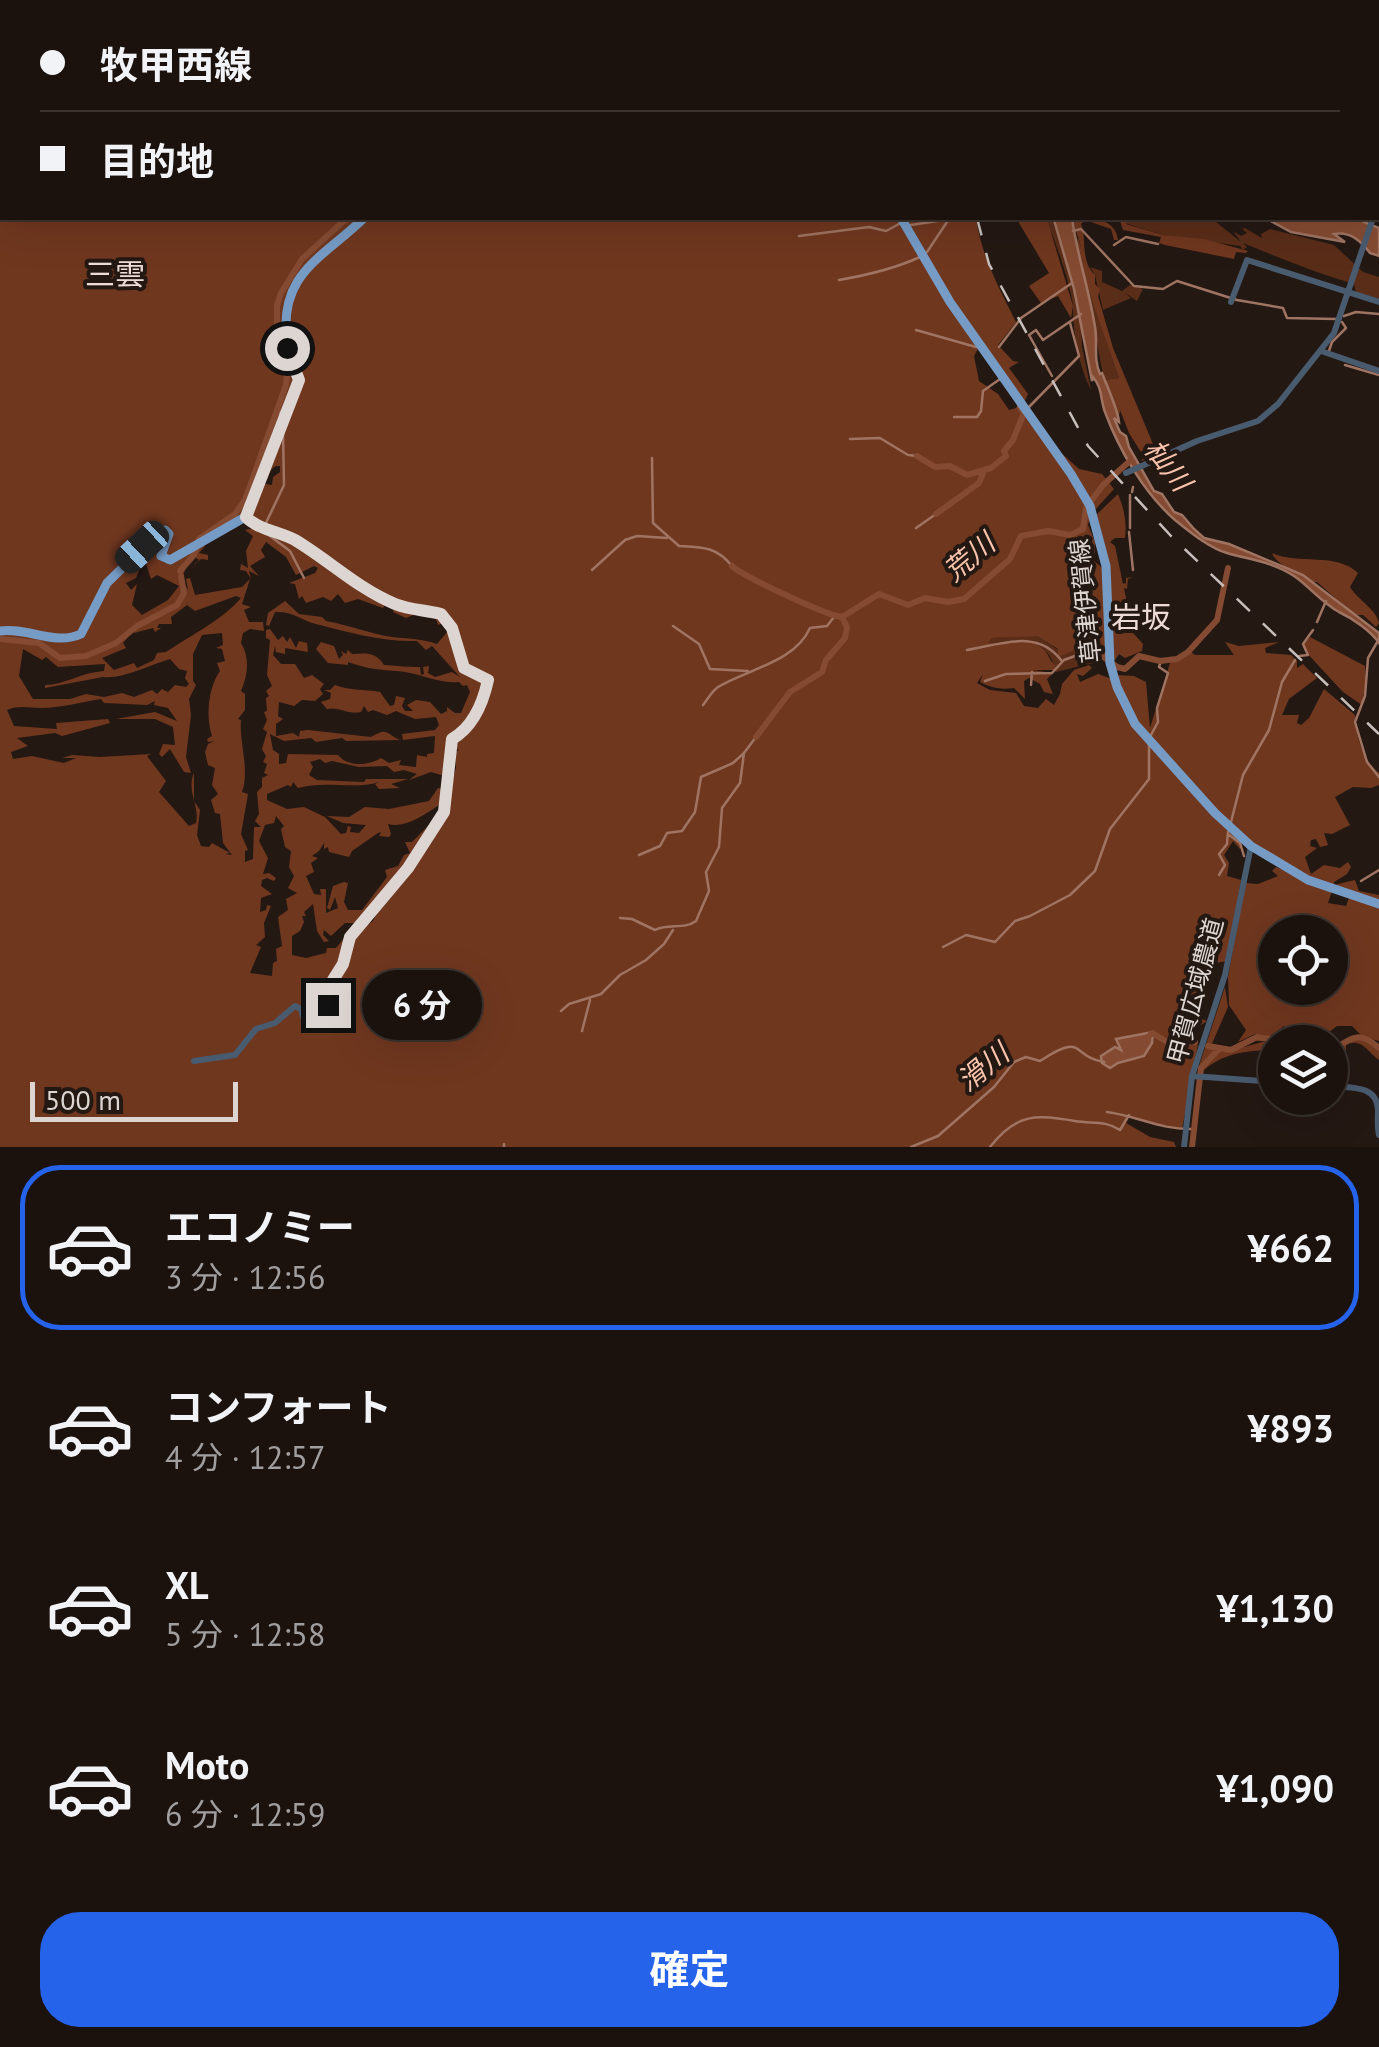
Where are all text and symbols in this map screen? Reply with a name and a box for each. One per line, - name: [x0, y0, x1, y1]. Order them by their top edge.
- text: 牧甲西線: [100, 40, 252, 89]
- text: 目的地: [100, 136, 214, 185]
- district label: 三雲: [85, 254, 145, 293]
- route start: [265, 326, 310, 371]
- water label: 杣川: [1137, 431, 1202, 501]
- car: [110, 516, 174, 578]
- water label: 荒川: [935, 523, 1004, 589]
- street label: 草津伊賀線: [1063, 537, 1107, 665]
- district label: 岩坂: [1111, 597, 1171, 636]
- street label: 甲賀広域農道: [1160, 914, 1230, 1068]
- map controls: [1258, 915, 1348, 1115]
- button: locate: [1258, 915, 1348, 1005]
- callout: 6 分: [363, 970, 483, 1040]
- route end: [306, 983, 351, 1028]
- text: 6 分: [393, 984, 451, 1026]
- button: layers: [1258, 1025, 1348, 1115]
- water label: 滑川: [949, 1033, 1018, 1099]
- scale bar: [30, 1077, 238, 1122]
- text: 500 m: [45, 1081, 121, 1118]
- text: エコノミー: [165, 1202, 355, 1251]
- icon: car: [45, 1203, 135, 1293]
- text: ¥662: [1248, 1223, 1334, 1272]
- text: 3 分 · 12:56: [165, 1256, 325, 1298]
- text: コンフォート: [165, 1382, 392, 1431]
- icon: car: [45, 1383, 135, 1473]
- text: ¥893: [1248, 1403, 1334, 1452]
- text: 4 分 · 12:57: [165, 1436, 325, 1478]
- text: XL: [165, 1560, 209, 1609]
- icon: car: [45, 1563, 135, 1653]
- text: ¥1,130: [1217, 1583, 1334, 1632]
- text: 5 分 · 12:58: [165, 1613, 325, 1655]
- text: Moto: [165, 1740, 249, 1789]
- icon: car: [45, 1743, 135, 1833]
- text: ¥1,090: [1217, 1763, 1334, 1812]
- text: 6 分 · 12:59: [165, 1793, 325, 1835]
- button: 確定: [40, 1912, 1339, 2027]

